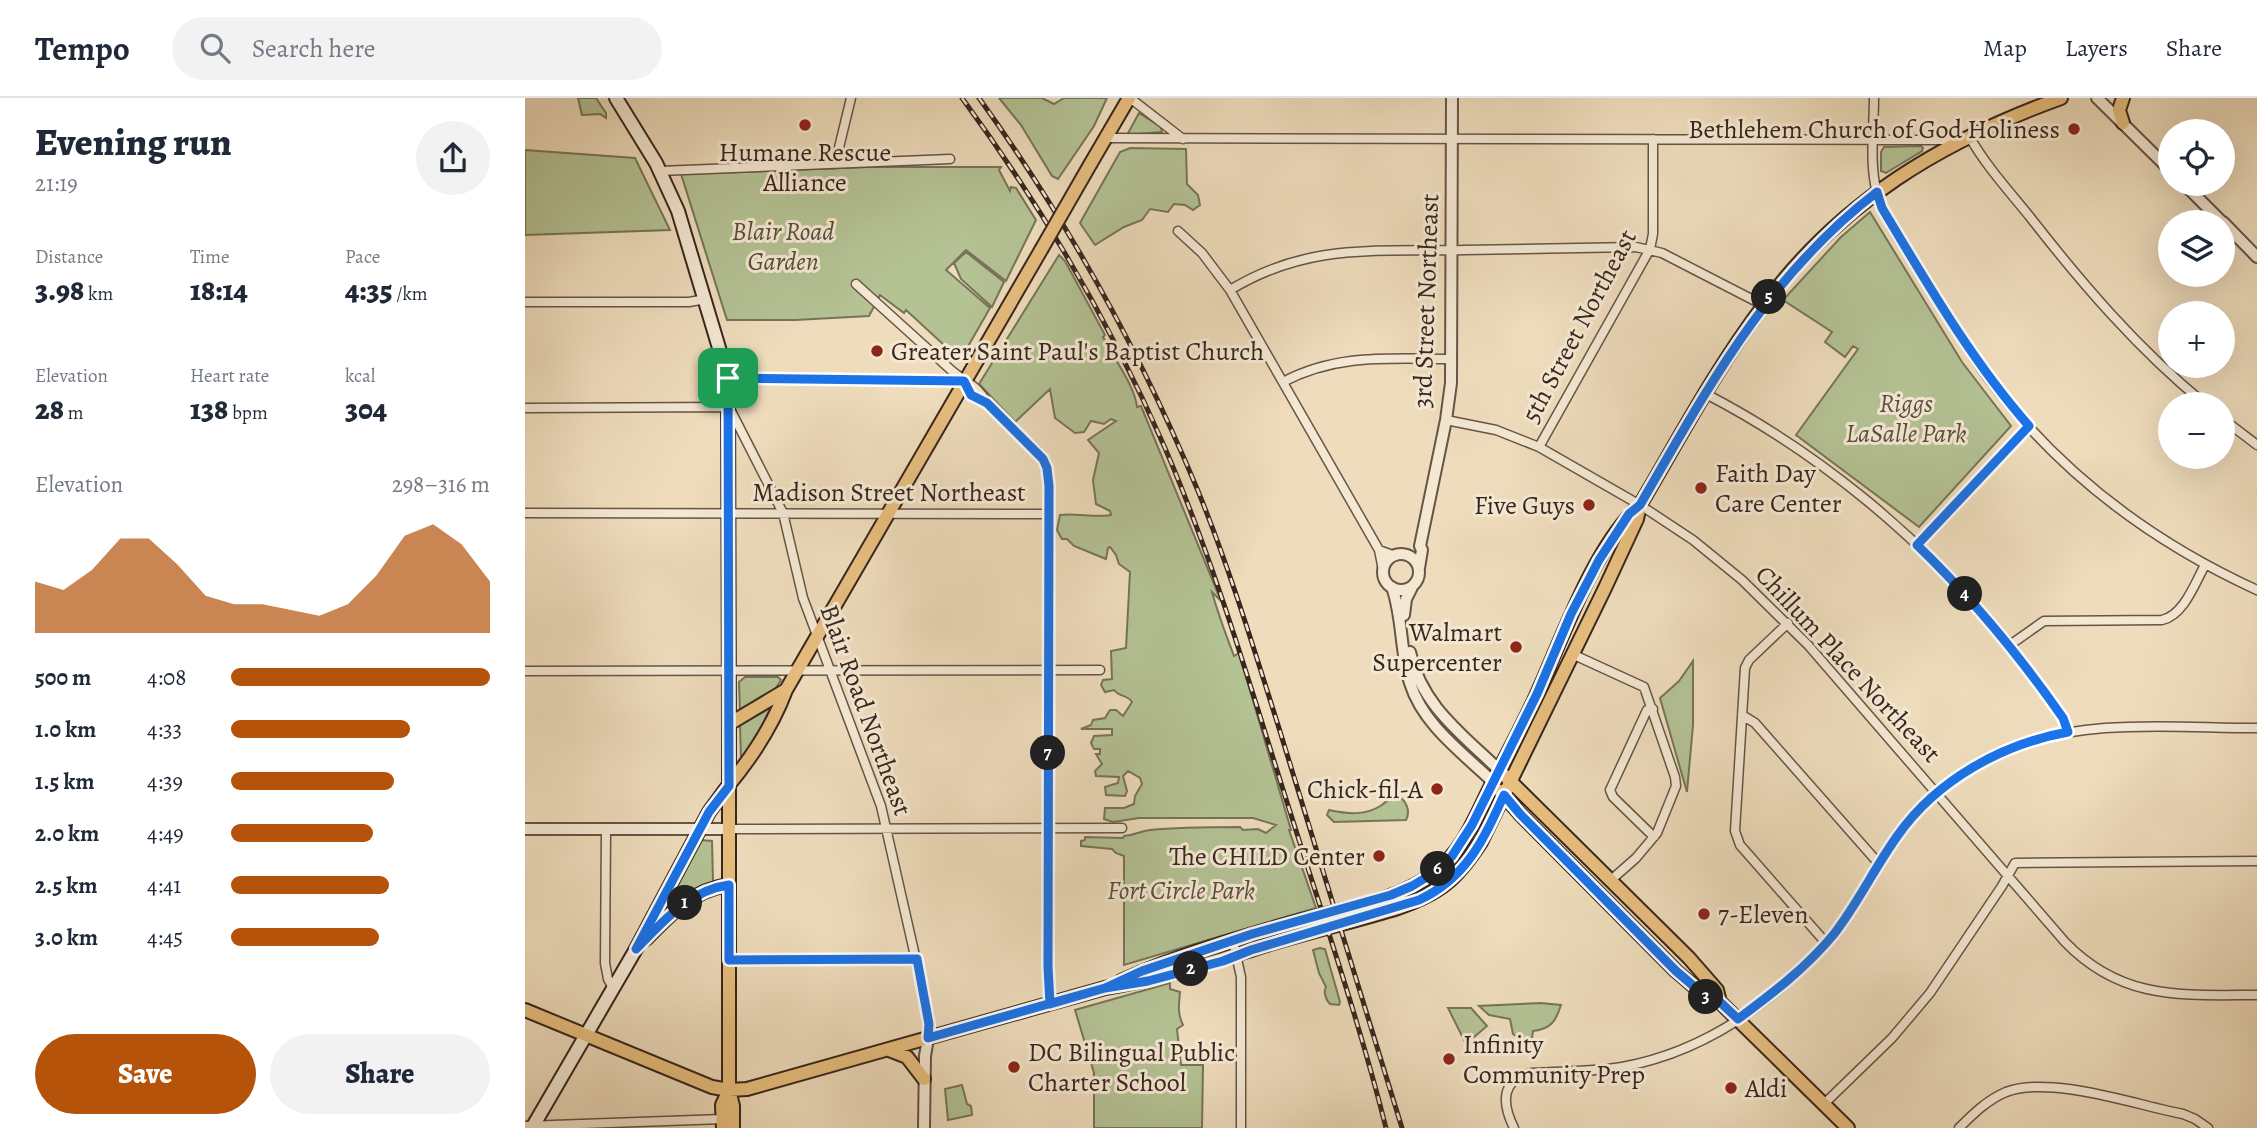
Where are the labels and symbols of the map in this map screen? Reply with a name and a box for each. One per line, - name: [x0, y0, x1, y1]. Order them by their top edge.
- place label: Bethlehem Church of God Holiness: [1688, 112, 2060, 147]
- marker: Humane Rescue Alliance: [797, 117, 813, 133]
- marker: Bethlehem Church of God Holiness: [2066, 121, 2082, 137]
- place label: Humane Rescue Alliance: [719, 135, 891, 200]
- street label: 3rd Street Northeast: [1405, 193, 1447, 409]
- park label: Blair Road Garden: [732, 214, 834, 279]
- street label: 5th Street Northeast: [1513, 223, 1645, 429]
- pin: 5: [1751, 280, 1787, 314]
- place label: Greater Saint Paul's Baptist Church: [891, 334, 1264, 369]
- marker: Greater Saint Paul's Baptist Church: [869, 343, 885, 359]
- pin: [698, 348, 758, 408]
- park label: Riggs LaSalle Park: [1845, 386, 1967, 451]
- place label: Faith Day Care Center: [1715, 456, 1842, 521]
- street label: Madison Street Northeast: [752, 475, 1026, 510]
- marker: Faith Day Care Center: [1693, 480, 1709, 496]
- place label: Five Guys: [1474, 488, 1575, 523]
- marker: Five Guys: [1581, 497, 1597, 513]
- street label: Chillum Place Northeast: [1747, 558, 1949, 770]
- pin: 4: [1947, 576, 1983, 612]
- street label: Blair Road Northeast: [812, 600, 921, 821]
- place label: Walmart Supercenter: [1372, 615, 1502, 680]
- marker: Walmart Supercenter: [1508, 639, 1524, 655]
- pin: 7: [1030, 736, 1065, 770]
- place label: Chick-fil-A: [1307, 772, 1424, 807]
- marker: Chick-fil-A: [1429, 781, 1445, 797]
- place label: The CHILD Center: [1169, 839, 1365, 874]
- marker: The CHILD Center: [1371, 848, 1387, 864]
- pin: 6: [1420, 852, 1455, 886]
- park label: Fort Circle Park: [1107, 873, 1255, 908]
- pin: 1: [667, 886, 703, 920]
- place label: 7-Eleven: [1718, 897, 1808, 932]
- marker: 7-Eleven: [1696, 906, 1712, 922]
- pin: 2: [1173, 952, 1209, 986]
- pin: 3: [1689, 979, 1723, 1014]
- place label: Infinity Community Prep: [1463, 1027, 1645, 1092]
- place label: DC Bilingual Public Charter School: [1028, 1035, 1235, 1100]
- marker: Infinity Community Prep: [1441, 1051, 1457, 1067]
- marker: DC Bilingual Public Charter School: [1006, 1059, 1022, 1075]
- place label: Aldi: [1744, 1071, 1787, 1106]
- marker: Aldi: [1723, 1080, 1739, 1096]

